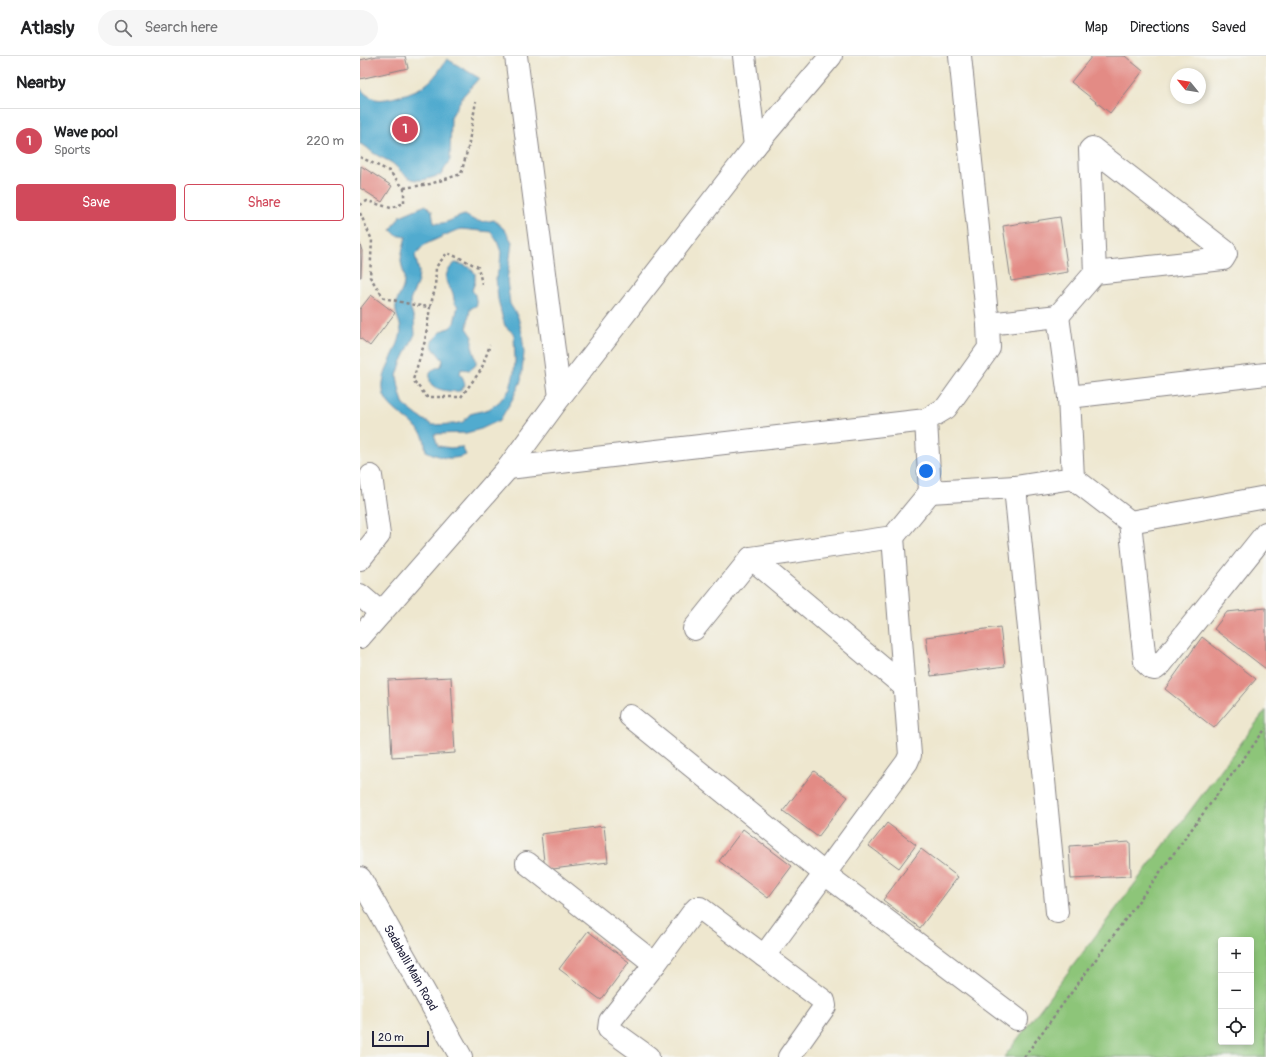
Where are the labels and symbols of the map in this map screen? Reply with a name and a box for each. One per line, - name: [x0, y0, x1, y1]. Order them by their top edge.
- north arrow: [1170, 68, 1206, 104]
- pin: 1: [392, 114, 418, 144]
- your location: [916, 461, 936, 481]
- street label: Sadahalli Main Road: [380, 922, 441, 1013]
- scale bar: [372, 1029, 429, 1048]

